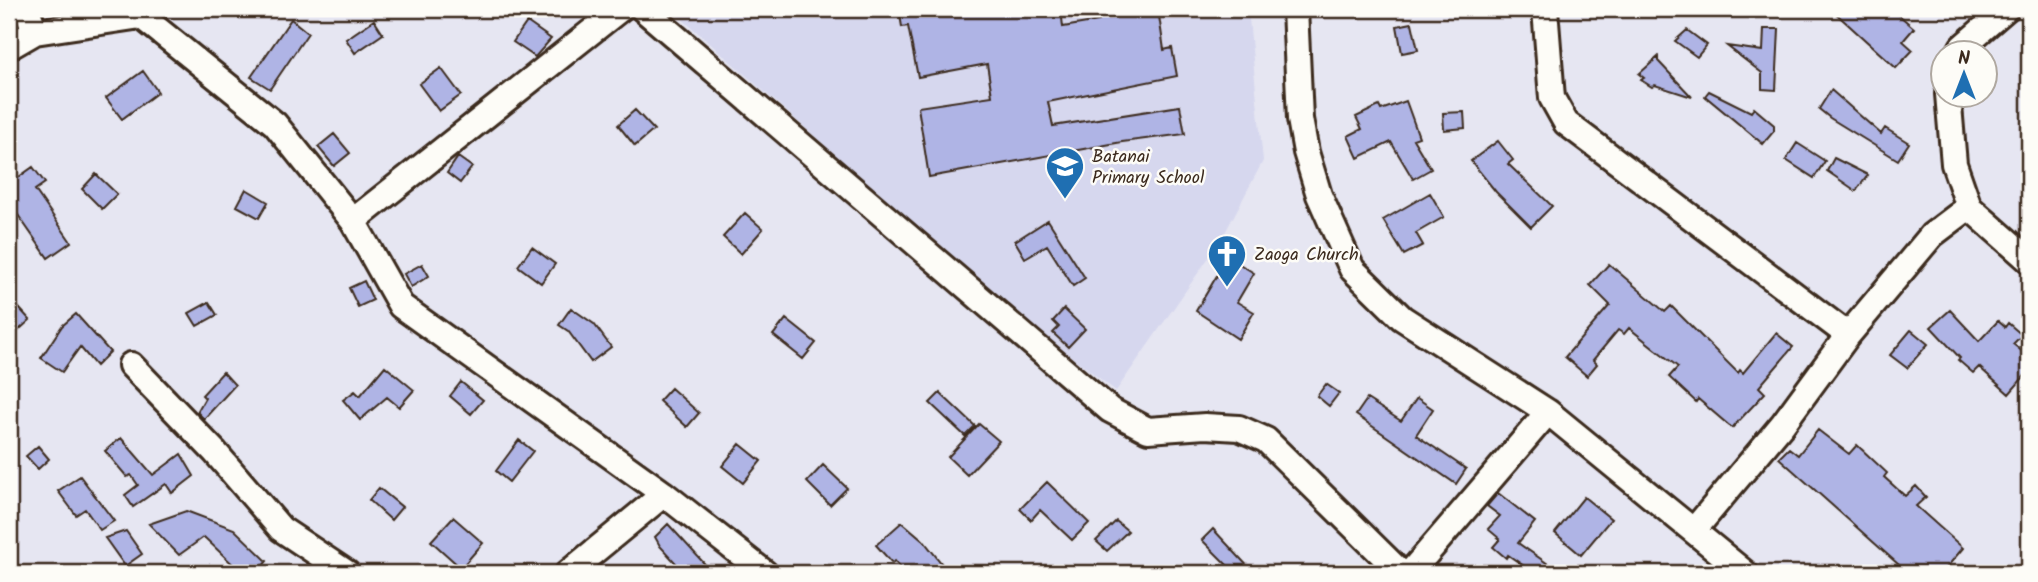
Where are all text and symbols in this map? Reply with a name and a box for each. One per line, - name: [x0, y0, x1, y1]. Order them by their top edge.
- north arrow: [1930, 38, 2000, 108]
- text: N: [1958, 44, 1970, 74]
- place label: Batanai Primary School: [1092, 143, 1205, 193]
- school or university icon: Batanai Primary School: [1044, 145, 1086, 200]
- church icon: Zaoga Church: [1206, 233, 1248, 288]
- place label: Zaoga Church: [1254, 241, 1359, 270]

